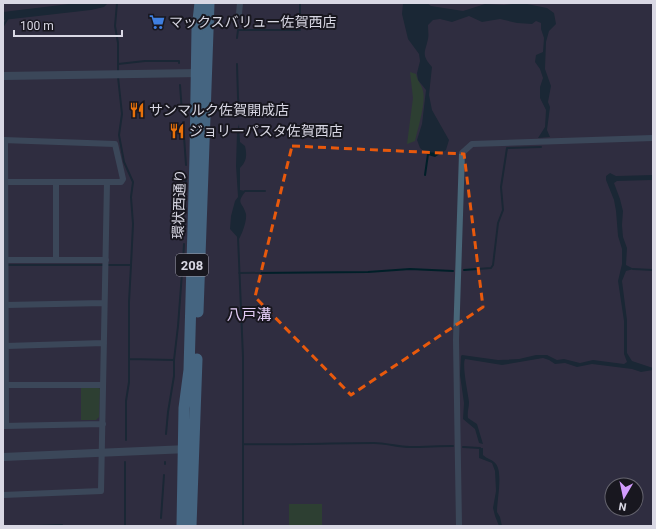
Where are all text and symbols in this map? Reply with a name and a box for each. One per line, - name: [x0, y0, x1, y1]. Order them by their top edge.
- scale bar: [14, 12, 122, 38]
- supermarket icon: マックスバリュー佐賀西店: [148, 13, 166, 31]
- place label: マックスバリュー佐賀西店: [169, 14, 337, 30]
- text: 100 m: [20, 19, 54, 33]
- restaurant icon: サンマルク佐賀開成店: [128, 101, 146, 119]
- place label: サンマルク佐賀開成店: [149, 102, 289, 118]
- restaurant icon: ジョリーパスタ佐賀西店: [168, 122, 186, 140]
- place label: ジョリーパスタ佐賀西店: [189, 123, 343, 139]
- street label: 環状西通り: [170, 169, 188, 239]
- road number: 208: [176, 254, 208, 276]
- district label: 八戸溝: [226, 306, 272, 324]
- north arrow: [604, 477, 644, 517]
- text: N: [617, 499, 627, 513]

